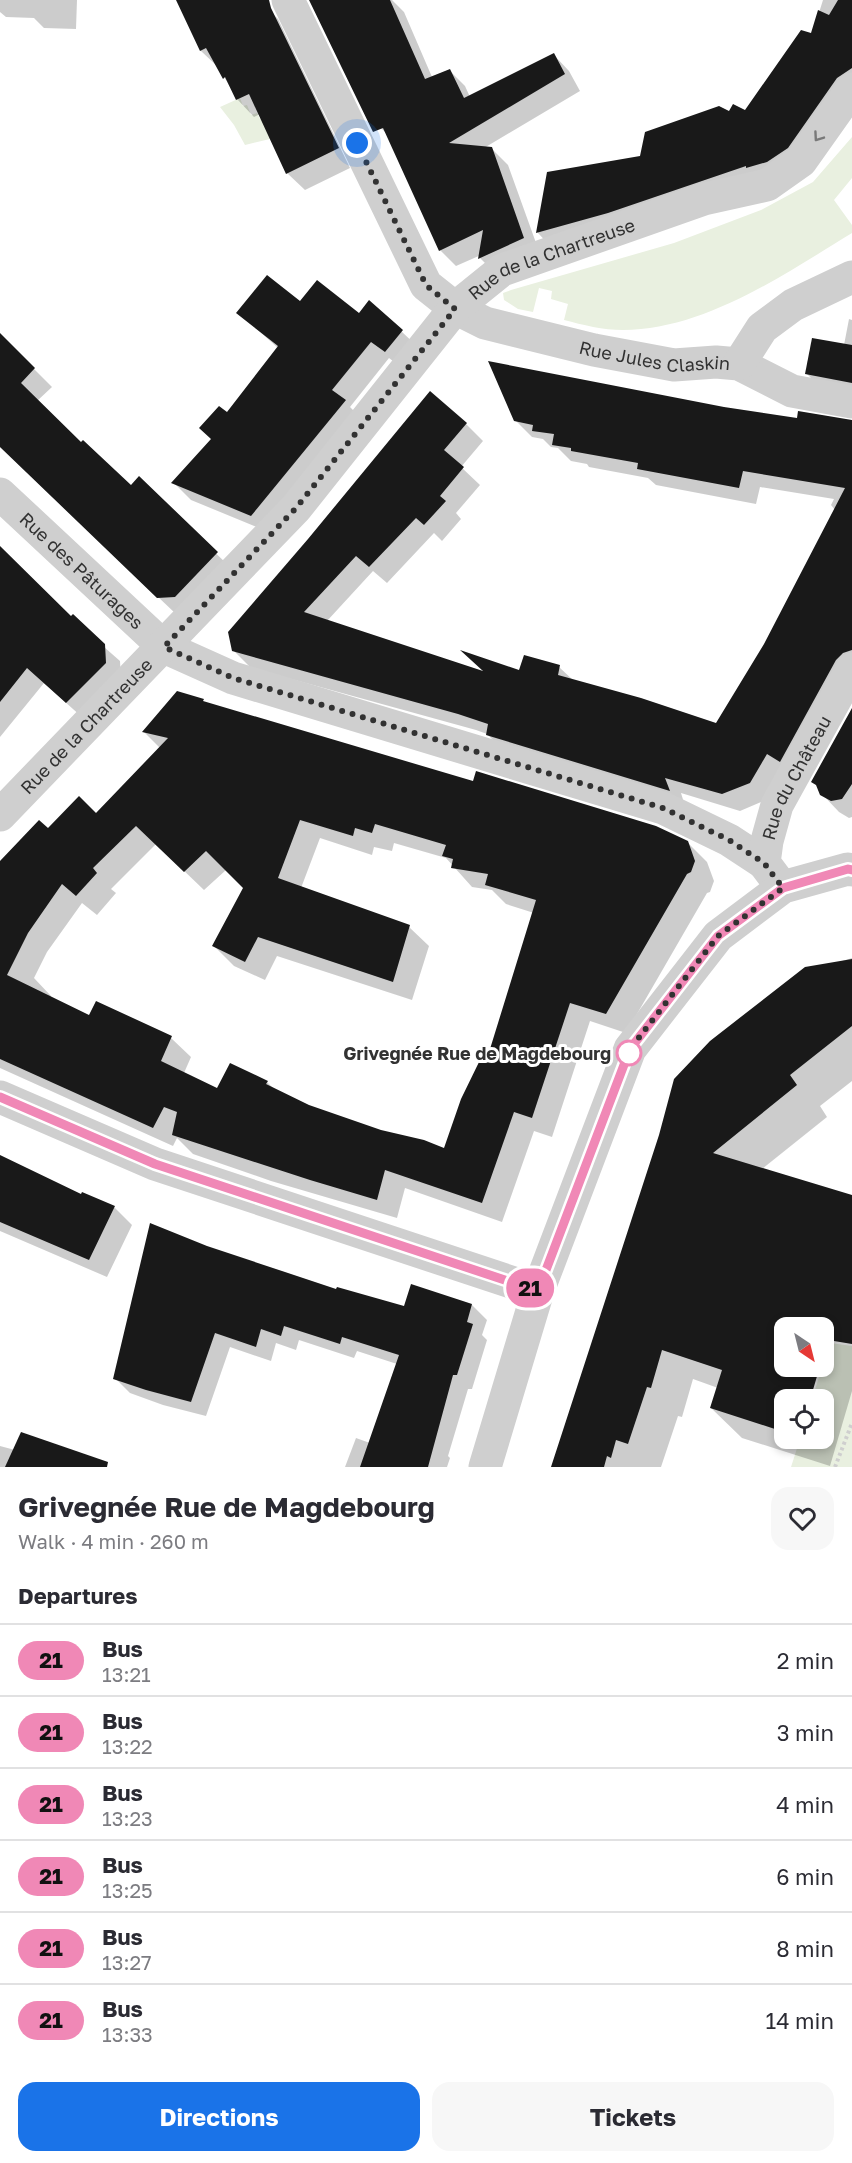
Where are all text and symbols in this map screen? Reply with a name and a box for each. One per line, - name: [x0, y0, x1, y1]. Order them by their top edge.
- your location: [342, 128, 372, 158]
- one-way arrow: [814, 130, 825, 141]
- street label: Rue de la Chartreuse: [463, 213, 638, 304]
- street label: Rue Jules Claskin: [577, 336, 731, 377]
- street label: Rue des Pâturages: [15, 507, 148, 633]
- street label: Rue de la Chartreuse: [16, 653, 157, 798]
- street label: Rue du Château: [757, 712, 835, 842]
- marker: Grivegnée Rue de Magdebourg: [616, 1040, 642, 1066]
- place label: Grivegnée Rue de Magdebourg: [343, 1042, 611, 1064]
- line badge: 21: [503, 1268, 557, 1308]
- text: 21: [518, 1275, 542, 1301]
- north arrow: [774, 1317, 834, 1377]
- map controls: [774, 1317, 834, 1449]
- button: locate: [774, 1389, 834, 1449]
- button: heart: [771, 1487, 834, 1550]
- text: Grivegnée Rue de Magdebourg: [18, 1490, 435, 1523]
- text: Walk · 4 min · 260 m: [18, 1529, 209, 1553]
- text: Departures: [18, 1582, 137, 1609]
- text: Bus: [102, 1635, 143, 1662]
- text: 21: [39, 1647, 63, 1673]
- text: 2 min: [777, 1647, 834, 1674]
- text: 13:21: [102, 1662, 151, 1686]
- text: Bus: [102, 1707, 143, 1734]
- text: 21: [39, 1719, 63, 1745]
- text: 3 min: [777, 1719, 834, 1746]
- text: 13:22: [102, 1734, 153, 1758]
- text: Bus: [102, 1779, 143, 1806]
- text: 21: [39, 1791, 63, 1817]
- text: 4 min: [776, 1791, 834, 1818]
- text: 13:23: [102, 1806, 153, 1830]
- text: Bus: [102, 1851, 143, 1878]
- text: 21: [39, 1863, 63, 1889]
- text: 6 min: [776, 1863, 834, 1890]
- text: 13:25: [102, 1878, 153, 1902]
- text: Bus: [102, 1923, 143, 1950]
- text: 21: [39, 1935, 63, 1961]
- text: 8 min: [776, 1935, 834, 1962]
- text: 13:27: [102, 1950, 152, 1974]
- text: Bus: [102, 1995, 143, 2022]
- text: 21: [39, 2007, 63, 2033]
- text: 14 min: [766, 2007, 834, 2034]
- text: 13:33: [102, 2022, 153, 2046]
- button: Directions: [18, 2082, 420, 2151]
- button: Tickets: [432, 2082, 834, 2151]

